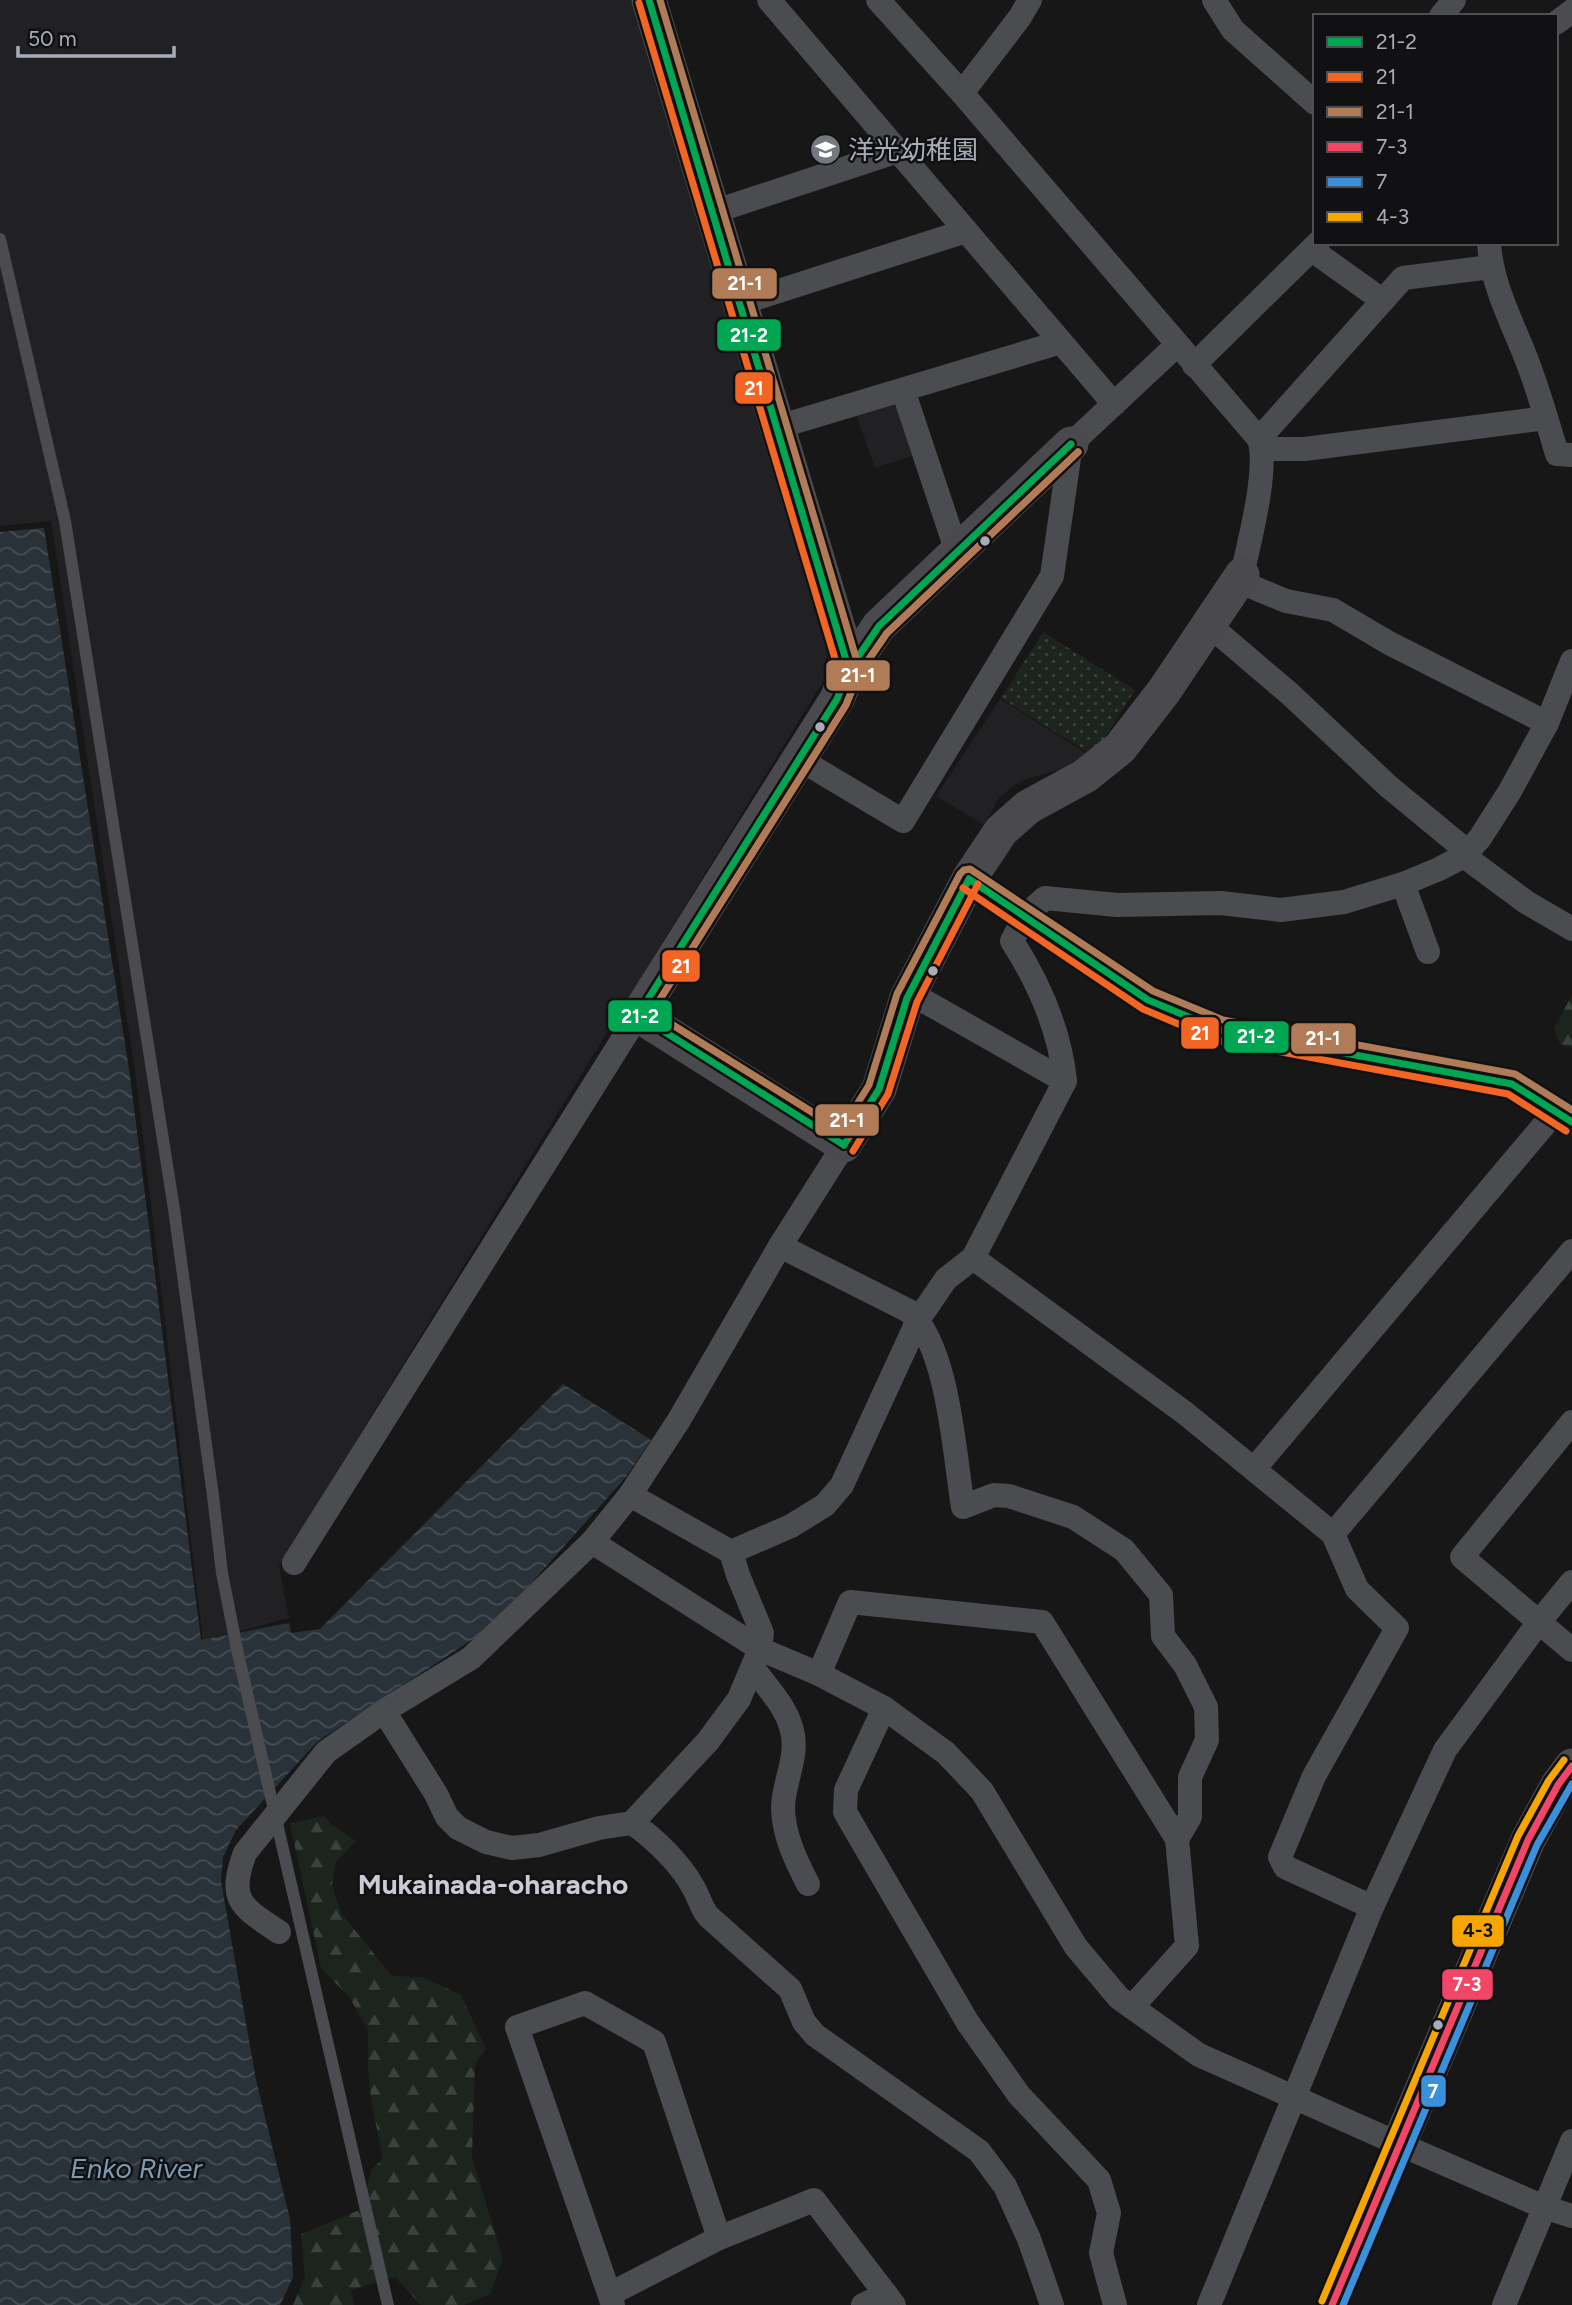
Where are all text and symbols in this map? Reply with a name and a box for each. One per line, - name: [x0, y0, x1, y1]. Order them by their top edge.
- scale bar: [18, 14, 173, 58]
- legend: [1313, 14, 1558, 245]
- text: 50 m: [28, 26, 77, 51]
- text: 21-2: [1376, 29, 1417, 54]
- text: 21: [1376, 64, 1396, 89]
- text: 21-1: [1376, 99, 1414, 124]
- school or university icon: 洋光幼稚園: [808, 133, 842, 167]
- place label: 洋光幼稚園: [848, 134, 978, 166]
- text: 7-3: [1376, 134, 1407, 159]
- text: 7: [1376, 169, 1387, 194]
- text: 4-3: [1376, 204, 1409, 229]
- line badge: 21-1: [711, 267, 778, 300]
- text: 21-1: [728, 272, 762, 295]
- line badge: 21-2: [716, 318, 782, 352]
- text: 21-2: [730, 324, 768, 347]
- line badge: 21: [734, 371, 774, 405]
- text: 21: [744, 377, 764, 400]
- unlabelled marker: [978, 534, 992, 548]
- line badge: 21-1: [825, 659, 891, 692]
- text: 21-1: [841, 664, 875, 687]
- unlabelled marker: [813, 720, 827, 734]
- line badge: 21: [661, 949, 701, 983]
- text: 21: [671, 955, 691, 978]
- unlabelled marker: [926, 964, 940, 978]
- line badge: 21-2: [607, 999, 673, 1033]
- text: 21-2: [621, 1005, 659, 1028]
- line badge: 21: [1180, 1016, 1220, 1050]
- line badge: 21-2: [1223, 1020, 1290, 1054]
- text: 21: [1190, 1022, 1210, 1045]
- line badge: 21-1: [1290, 1022, 1357, 1055]
- text: 21-2: [1237, 1025, 1275, 1048]
- text: 21-1: [1306, 1027, 1340, 1050]
- line badge: 21-1: [814, 1103, 880, 1137]
- text: 21-1: [830, 1109, 864, 1132]
- district label: Mukainada-oharacho: [358, 1867, 628, 1901]
- line badge: 4-3: [1451, 1914, 1505, 1948]
- text: 4-3: [1463, 1919, 1493, 1942]
- line badge: 7-3: [1441, 1968, 1494, 2001]
- text: 7-3: [1453, 1973, 1481, 1996]
- unlabelled marker: [1431, 2018, 1445, 2032]
- line badge: 7: [1420, 2074, 1447, 2108]
- text: 7: [1428, 2080, 1438, 2103]
- water label: Enko River: [70, 2151, 203, 2185]

